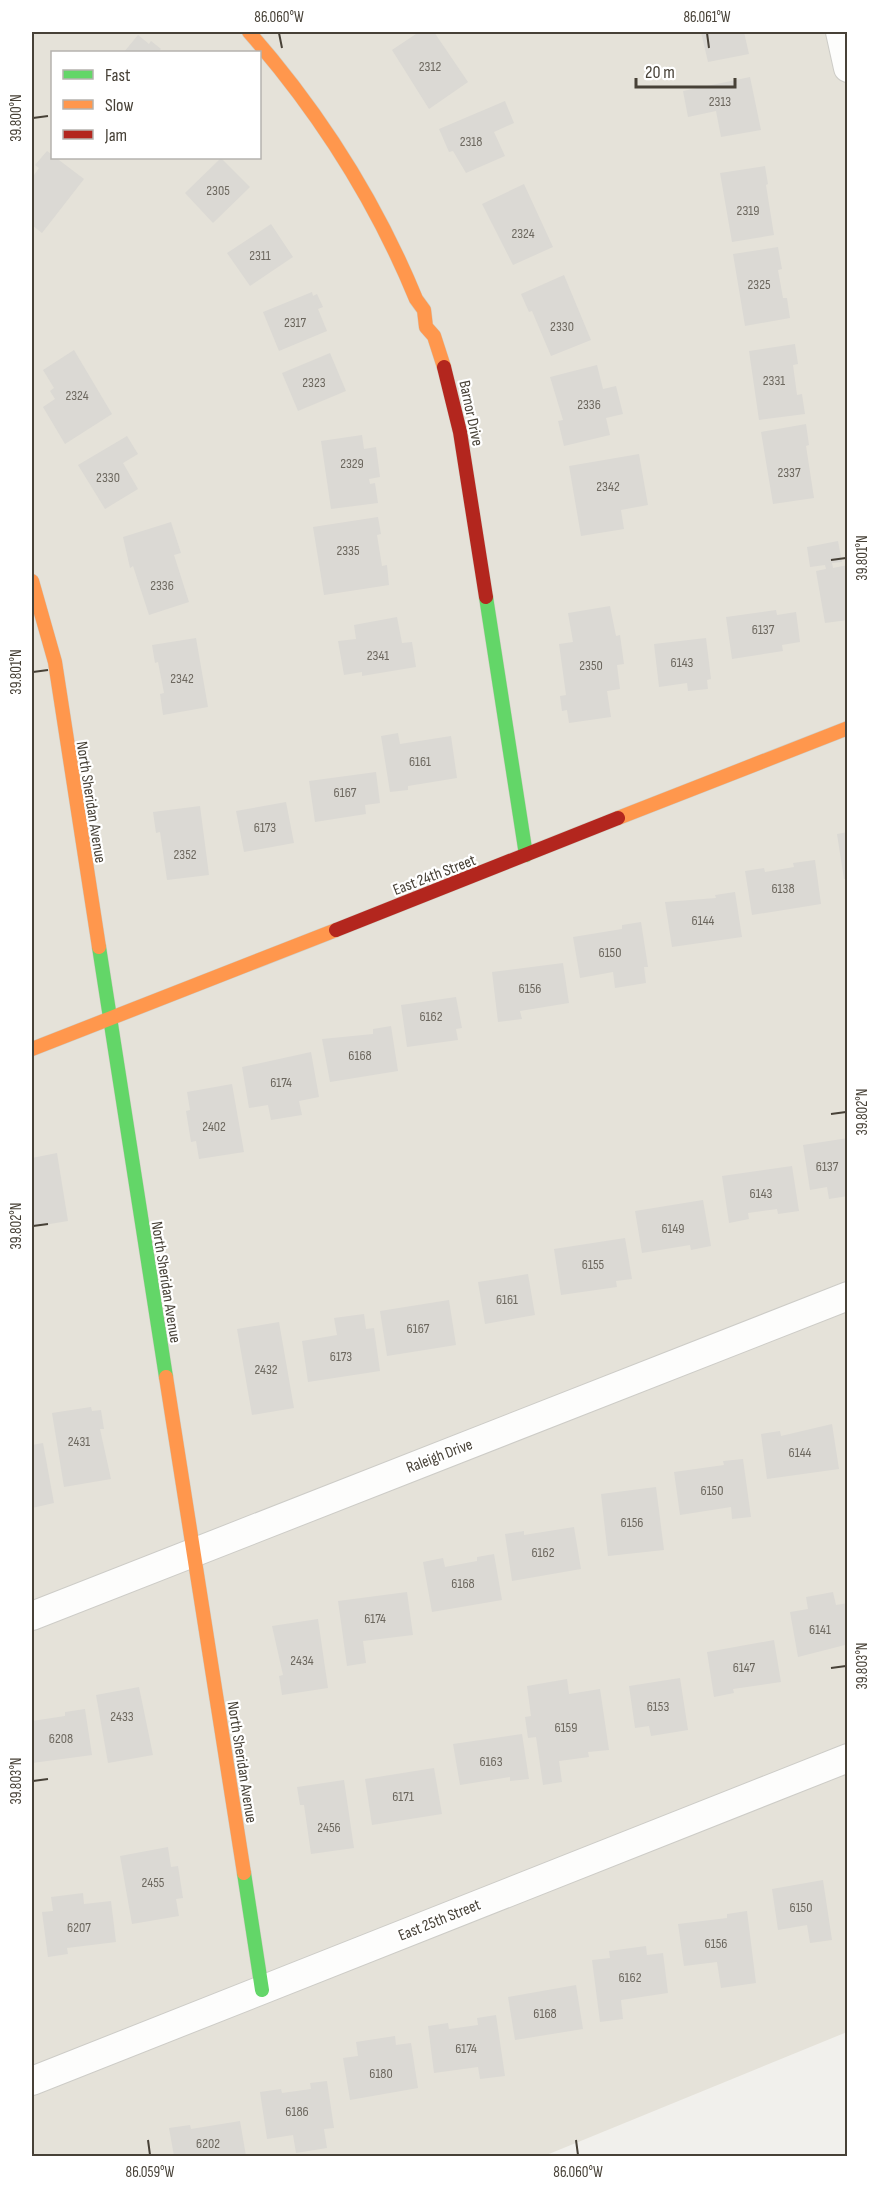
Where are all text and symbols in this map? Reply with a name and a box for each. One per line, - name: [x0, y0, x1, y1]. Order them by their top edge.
- text: 86.060°W: [254, 8, 304, 27]
- text: 86.061°W: [683, 8, 731, 27]
- legend: [51, 51, 261, 159]
- scale bar: [636, 51, 735, 89]
- house number: 2312: [419, 58, 441, 75]
- text: 20 m: [645, 62, 675, 83]
- text: Fast: [105, 65, 131, 86]
- house number: 2313: [709, 93, 731, 110]
- text: 39.800°N: [7, 94, 26, 142]
- text: Slow: [105, 95, 134, 116]
- text: Jam: [104, 125, 127, 146]
- house number: 2318: [460, 133, 482, 150]
- house number: 2305: [206, 182, 230, 199]
- house number: 2319: [737, 202, 759, 219]
- house number: 2324: [511, 225, 535, 242]
- house number: 2311: [249, 247, 271, 264]
- house number: 2325: [747, 276, 771, 293]
- house number: 2317: [284, 314, 306, 331]
- house number: 2330: [550, 318, 574, 335]
- house number: 2331: [763, 372, 785, 389]
- house number: 2323: [302, 374, 326, 391]
- street label: Barnor Drive: [454, 379, 487, 448]
- house number: 2324: [65, 387, 89, 404]
- house number: 2336: [577, 396, 601, 413]
- house number: 2329: [340, 455, 364, 472]
- house number: 2337: [777, 464, 801, 481]
- house number: 2330: [96, 469, 120, 486]
- house number: 2342: [596, 478, 620, 495]
- text: 39.801°N: [853, 535, 872, 581]
- house number: 2335: [336, 542, 360, 559]
- house number: 2336: [150, 577, 174, 594]
- house number: 6137: [752, 621, 775, 638]
- house number: 2341: [367, 647, 389, 664]
- text: 39.801°N: [7, 649, 26, 695]
- house number: 6143: [671, 654, 694, 671]
- house number: 2350: [579, 657, 603, 674]
- house number: 2342: [170, 670, 194, 687]
- street label: North Sheridan Avenue: [72, 740, 110, 864]
- house number: 6161: [409, 753, 431, 770]
- house number: 6167: [334, 784, 357, 801]
- house number: 6173: [254, 819, 276, 836]
- house number: 2352: [173, 846, 197, 863]
- street label: East 24th Street: [391, 851, 479, 900]
- house number: 6138: [771, 880, 795, 897]
- house number: 6144: [692, 912, 715, 929]
- house number: 6150: [599, 944, 621, 961]
- house number: 6156: [519, 980, 541, 997]
- house number: 6162: [419, 1008, 443, 1025]
- house number: 6168: [348, 1047, 372, 1064]
- house number: 6174: [270, 1074, 292, 1091]
- text: 39.802°N: [853, 1089, 872, 1135]
- house number: 2402: [202, 1118, 226, 1135]
- house number: 6137: [816, 1158, 839, 1175]
- house number: 6143: [750, 1185, 773, 1202]
- text: 39.802°N: [7, 1203, 26, 1249]
- street label: North Sheridan Avenue: [147, 1220, 185, 1344]
- house number: 6149: [661, 1220, 685, 1237]
- house number: 6155: [582, 1256, 605, 1273]
- house number: 6161: [496, 1291, 518, 1308]
- house number: 6167: [407, 1320, 430, 1337]
- house number: 6173: [330, 1348, 352, 1365]
- house number: 2432: [254, 1361, 278, 1378]
- house number: 2431: [68, 1433, 90, 1450]
- street label: Raleigh Drive: [404, 1435, 475, 1478]
- house number: 6144: [789, 1444, 812, 1461]
- house number: 6150: [701, 1482, 723, 1499]
- house number: 6156: [621, 1514, 643, 1531]
- house number: 6162: [531, 1544, 555, 1561]
- house number: 6168: [451, 1575, 475, 1592]
- house number: 6174: [364, 1610, 386, 1627]
- house number: 6141: [809, 1621, 831, 1638]
- text: 39.803°N: [853, 1643, 872, 1690]
- house number: 2434: [290, 1652, 314, 1669]
- house number: 6147: [733, 1659, 756, 1676]
- house number: 6153: [647, 1698, 669, 1715]
- street label: North Sheridan Avenue: [223, 1700, 261, 1824]
- house number: 2433: [110, 1708, 134, 1725]
- house number: 6159: [555, 1719, 577, 1736]
- house number: 6208: [49, 1730, 73, 1747]
- house number: 6163: [479, 1753, 503, 1770]
- text: 39.803°N: [7, 1758, 26, 1805]
- house number: 6171: [392, 1788, 414, 1805]
- house number: 2456: [317, 1819, 341, 1836]
- house number: 2455: [142, 1874, 165, 1891]
- street label: East 25th Street: [396, 1895, 483, 1945]
- house number: 6150: [790, 1899, 812, 1916]
- house number: 6207: [67, 1919, 91, 1936]
- house number: 6156: [705, 1935, 727, 1952]
- house number: 6162: [618, 1969, 642, 1986]
- house number: 6168: [533, 2005, 557, 2022]
- house number: 6174: [455, 2040, 477, 2057]
- house number: 6180: [369, 2065, 393, 2082]
- house number: 6186: [285, 2103, 309, 2120]
- house number: 6202: [196, 2135, 220, 2152]
- text: 86.059°W: [126, 2163, 175, 2182]
- text: 86.060°W: [553, 2163, 603, 2182]

